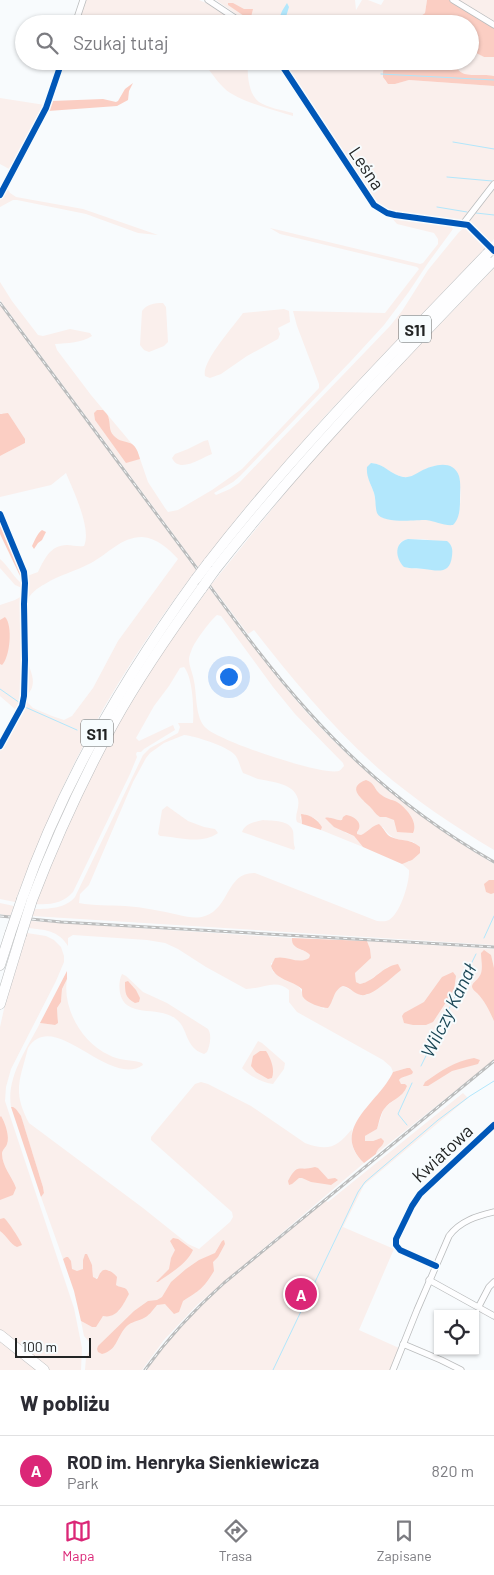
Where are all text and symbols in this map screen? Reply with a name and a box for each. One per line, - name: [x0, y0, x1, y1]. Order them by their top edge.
- search box: [15, 15, 479, 70]
- icon: search: [33, 29, 61, 57]
- text: Szukaj tutaj: [73, 31, 169, 54]
- street label: Leśna: [345, 142, 389, 194]
- road number: S11: [399, 316, 431, 342]
- your location: [216, 664, 242, 690]
- road number: S11: [81, 720, 113, 746]
- water label: Wilczy Kanał: [415, 958, 481, 1061]
- street label: Kwiatowa: [407, 1119, 477, 1187]
- pin: A: [285, 1275, 317, 1313]
- map controls: [434, 1310, 479, 1355]
- button: locate: [434, 1310, 479, 1355]
- scale bar: [15, 1335, 91, 1358]
- text: 100 m: [22, 1338, 57, 1355]
- text: W pobliżu: [20, 1390, 110, 1415]
- text: ROD im. Henryka Sienkiewicza: [67, 1450, 319, 1473]
- text: A: [31, 1461, 41, 1480]
- text: 820 m: [432, 1461, 474, 1480]
- text: Park: [67, 1473, 98, 1492]
- tab: Mapa: [62, 1517, 94, 1564]
- tab: Trasa: [219, 1517, 252, 1564]
- tab: Zapisane: [377, 1517, 432, 1564]

